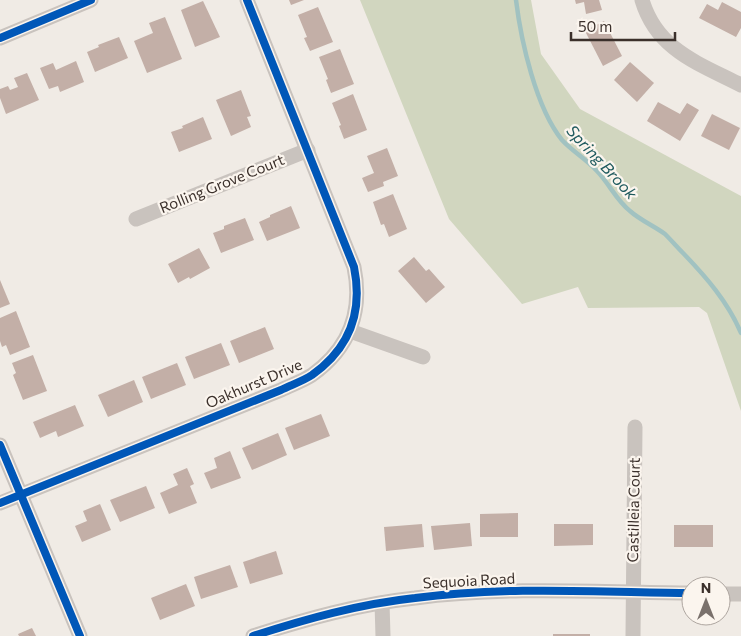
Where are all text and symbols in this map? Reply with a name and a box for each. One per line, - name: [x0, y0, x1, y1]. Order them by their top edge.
- scale bar: [571, 10, 675, 42]
- text: 50 m: [578, 17, 612, 35]
- water label: Spring Brook: [563, 121, 642, 203]
- street label: Rolling Grove Court: [157, 150, 287, 216]
- street label: Oakhurst Drive: [203, 355, 305, 411]
- street label: Castilleia Court: [623, 457, 643, 563]
- street label: Sequoia Road: [422, 569, 516, 591]
- north arrow: [681, 576, 731, 626]
- text: N: [701, 579, 711, 596]

